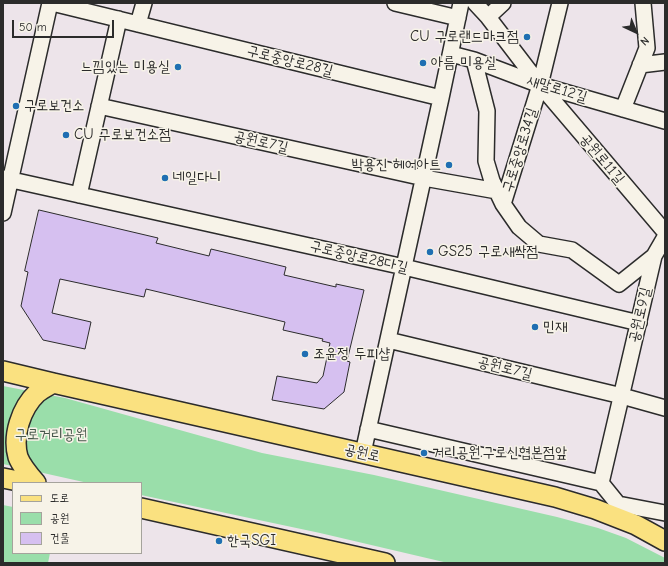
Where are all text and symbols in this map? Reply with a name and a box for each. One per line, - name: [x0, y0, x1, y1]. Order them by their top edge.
- scale bar: [14, 12, 116, 38]
- north arrow: [616, 12, 656, 52]
- text: 50 m: [19, 20, 47, 34]
- place label: CU 구로랜드마크점: [410, 28, 519, 46]
- marker: CU 구로랜드마크점: [522, 32, 532, 42]
- text: N: [638, 34, 652, 48]
- street label: 구로중앙로28길: [245, 42, 335, 80]
- place label: 아름 미용실: [431, 54, 496, 72]
- place label: 느낌있는 미용실: [80, 58, 170, 76]
- marker: 아름 미용실: [418, 58, 428, 68]
- marker: 느낌있는 미용실: [173, 62, 183, 72]
- street label: 새말로12길: [525, 71, 589, 107]
- place label: 구로보건소: [24, 97, 84, 115]
- marker: 구로보건소: [11, 101, 21, 111]
- street label: 구로중앙로34길: [499, 106, 541, 194]
- place label: CU 구로보건소점: [74, 126, 171, 144]
- street label: 공원로7길: [232, 127, 290, 157]
- marker: CU 구로보건소점: [61, 130, 71, 140]
- street label: 공원로11길: [576, 130, 628, 188]
- place label: 박용진 헤어아트: [351, 156, 441, 174]
- marker: 박용진 헤어아트: [444, 160, 454, 170]
- place label: 네일다니: [173, 169, 221, 187]
- marker: 네일다니: [160, 173, 170, 183]
- street label: 구로중앙로28다길: [308, 237, 410, 277]
- place label: GS25 구로새싹점: [438, 243, 538, 261]
- marker: GS25 구로새싹점: [425, 247, 435, 257]
- street label: 공원로9길: [625, 286, 655, 344]
- place label: 민재: [543, 318, 567, 336]
- marker: 민재: [530, 322, 540, 332]
- place label: 조윤정 두피샵: [313, 345, 390, 363]
- marker: 조윤정 두피샵: [300, 349, 310, 359]
- street label: 공원로7길: [476, 353, 534, 383]
- park label: 구로거리공원: [15, 426, 87, 444]
- street label: 공원로: [342, 440, 382, 466]
- place label: 거리공원.구로신협본점앞: [432, 444, 567, 462]
- marker: 거리공원.구로신협본점앞: [419, 448, 429, 458]
- legend: [12, 482, 142, 554]
- text: 도로: [50, 491, 69, 505]
- text: 공원: [50, 511, 69, 525]
- text: 건물: [50, 531, 69, 545]
- place label: 한국SGI: [227, 532, 276, 550]
- marker: 한국SGI: [214, 536, 224, 546]

